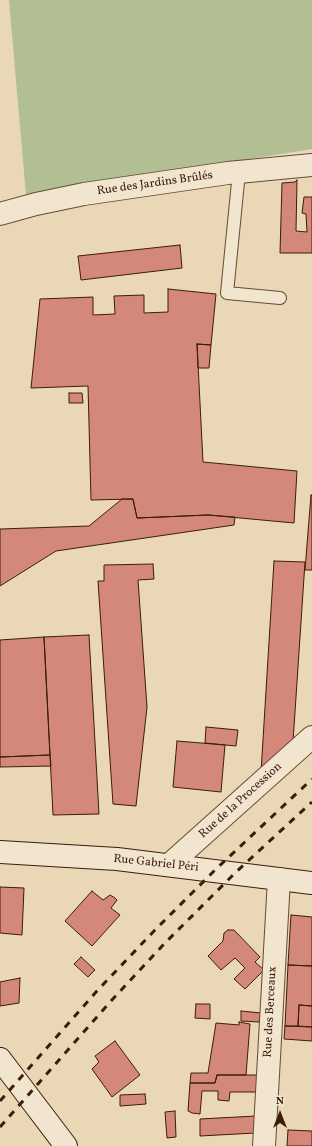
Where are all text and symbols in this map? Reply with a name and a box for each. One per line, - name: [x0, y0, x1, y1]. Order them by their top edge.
- street label: Rue des Jardins Brûlés: [96, 169, 214, 199]
- street label: Rue de la Procession: [197, 760, 285, 842]
- street label: Rue Gabriel Péri: [113, 852, 199, 876]
- street label: Rue des Berceaux: [261, 966, 281, 1058]
- north arrow: [260, 1094, 300, 1134]
- text: N: [276, 1094, 284, 1109]

